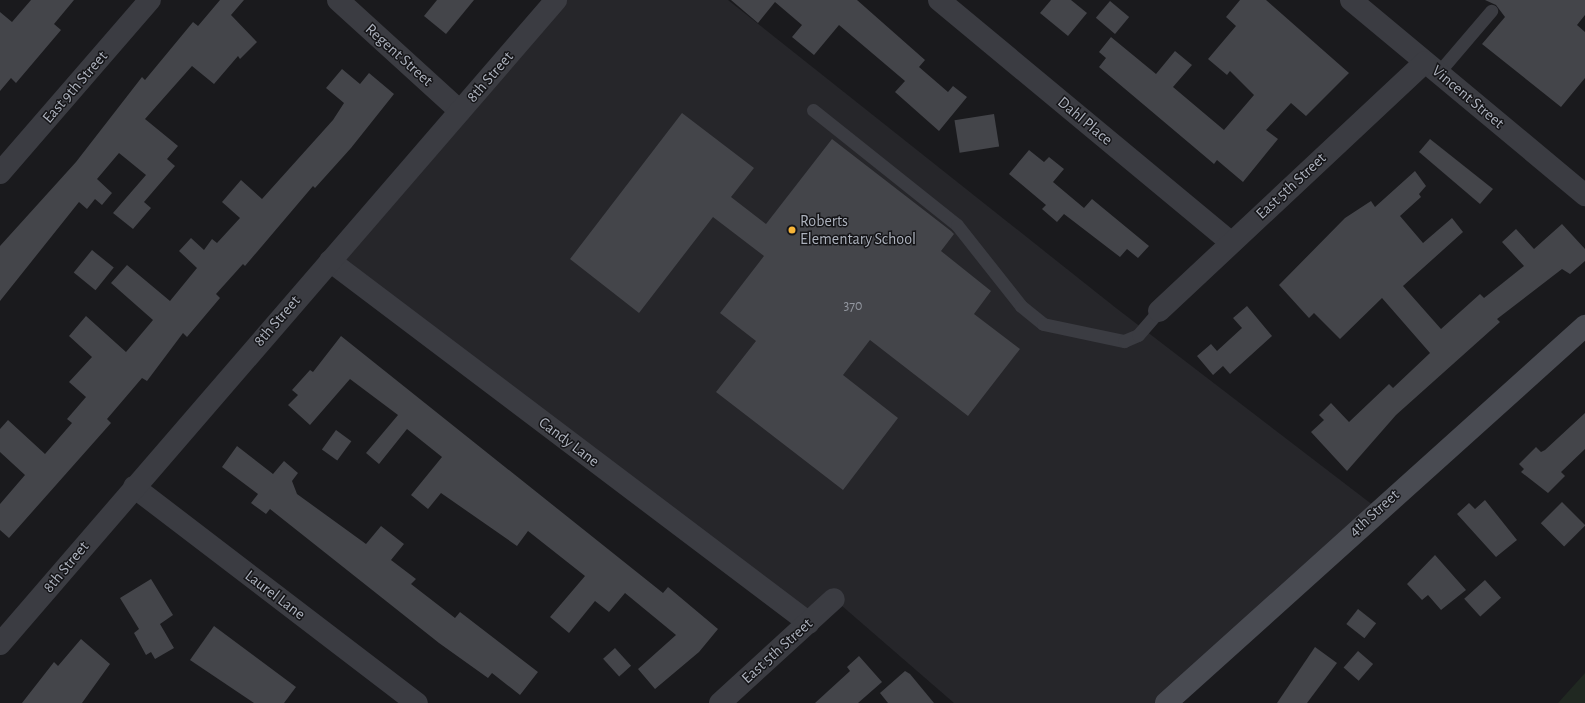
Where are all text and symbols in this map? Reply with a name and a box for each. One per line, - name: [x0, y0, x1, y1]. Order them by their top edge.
- street label: Regent Street: [361, 20, 437, 90]
- street label: East 9th Street: [38, 47, 112, 127]
- street label: 8th Street: [463, 48, 517, 106]
- street label: Vincent Street: [1428, 61, 1508, 133]
- street label: Dahl Place: [1054, 92, 1116, 150]
- street label: East 5th Street: [1252, 149, 1330, 223]
- place label: Roberts Elementary School: [800, 211, 916, 249]
- marker: Roberts Elementary School: [787, 225, 797, 235]
- street label: 8th Street: [250, 292, 304, 350]
- house number: 370: [844, 298, 862, 314]
- street label: Candy Lane: [535, 413, 603, 471]
- street label: 4th Street: [1345, 485, 1403, 541]
- street label: 8th Street: [39, 537, 93, 597]
- street label: Laurel Lane: [241, 566, 309, 624]
- street label: East 5th Street: [738, 614, 816, 688]

